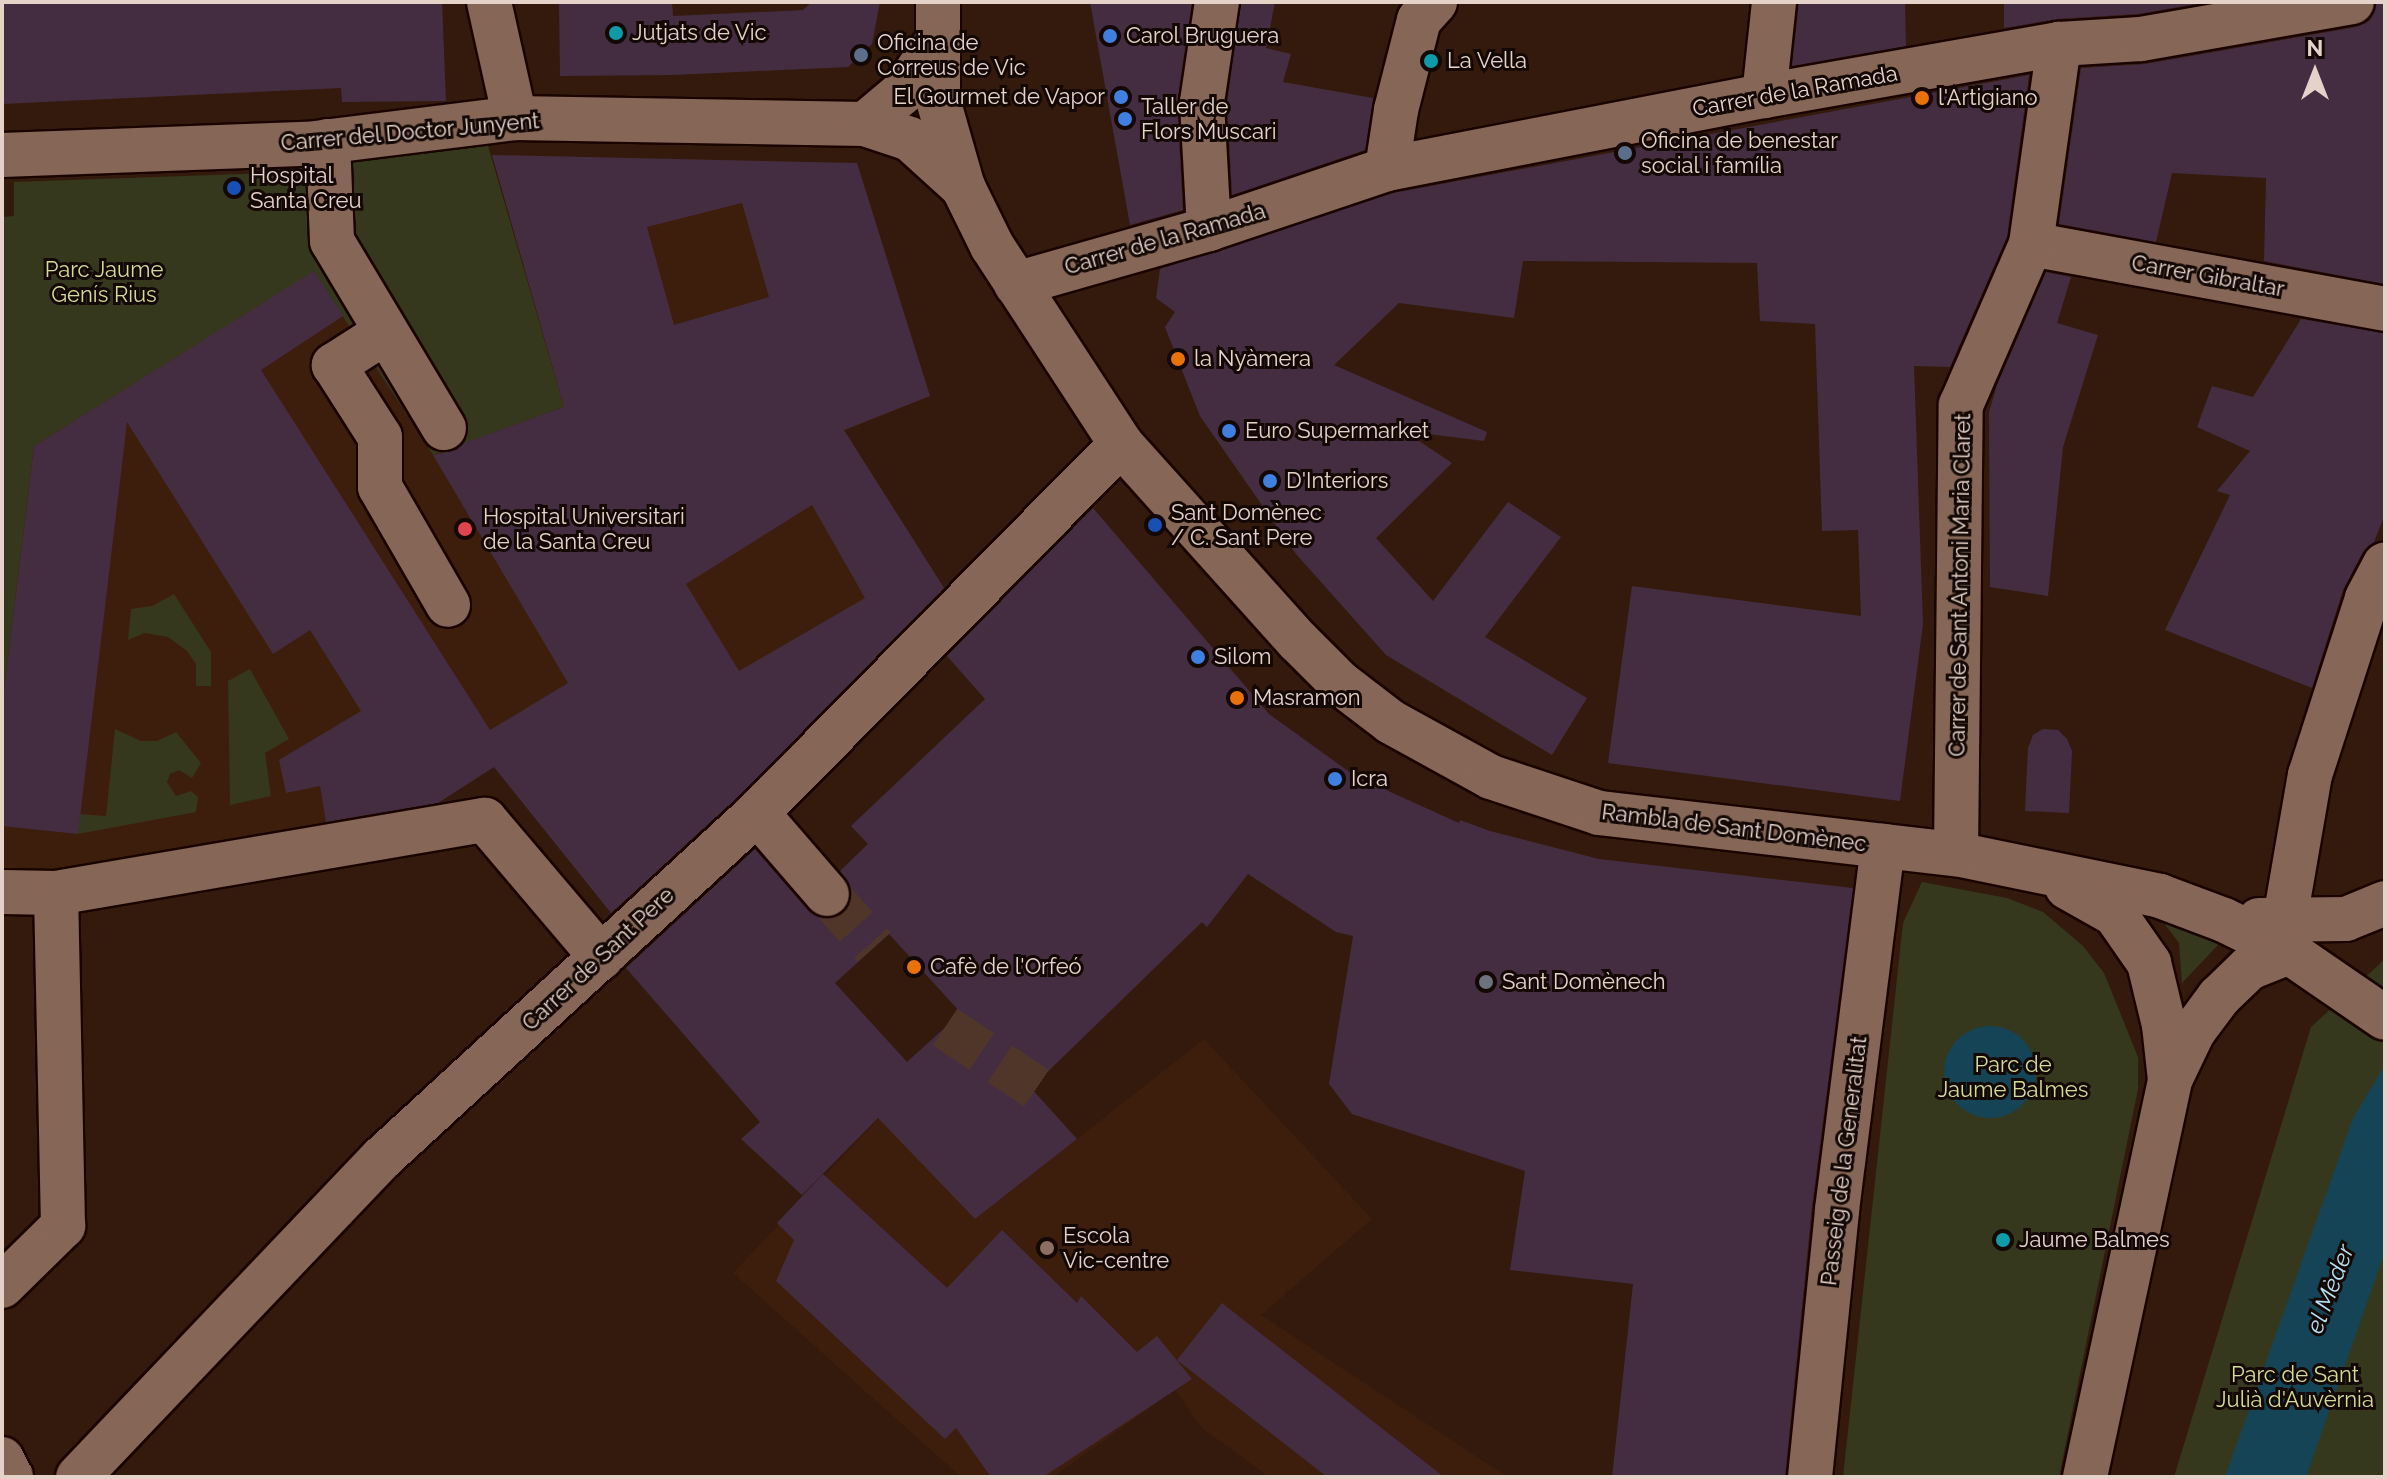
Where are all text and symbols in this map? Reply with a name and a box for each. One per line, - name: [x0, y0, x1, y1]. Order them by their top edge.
- place label: Jutjats de Vic: [632, 20, 767, 46]
- place label: Carol Bruguera: [1126, 23, 1280, 49]
- marker: Jutjats de Vic: [607, 24, 625, 42]
- marker: Carol Bruguera: [1101, 27, 1119, 45]
- place label: Oficina de Correus de Vic: [877, 29, 1027, 80]
- north arrow: [2275, 32, 2355, 112]
- text: N: [2307, 35, 2323, 61]
- marker: Oficina de Correus de Vic: [852, 46, 870, 64]
- place label: La Vella: [1447, 48, 1528, 74]
- marker: La Vella: [1422, 52, 1440, 70]
- street label: Carrer de la Ramada: [1690, 60, 1900, 122]
- place label: El Gourmet de Vapor: [892, 84, 1105, 110]
- place label: l'Artigiano: [1938, 85, 2038, 111]
- marker: El Gourmet de Vapor: [1112, 88, 1130, 106]
- marker: l'Artigiano: [1913, 89, 1931, 107]
- place label: Taller de Flors Muscari: [1141, 93, 1277, 144]
- street label: Carrer del Doctor Junyent: [278, 107, 542, 157]
- marker: Taller de Flors Muscari: [1116, 110, 1134, 128]
- place label: Oficina de benestar social i família: [1641, 127, 1838, 178]
- marker: Oficina de benestar social i família: [1616, 144, 1634, 162]
- place label: Hospital Santa Creu: [250, 162, 361, 214]
- marker: Hospital Santa Creu: [225, 179, 243, 197]
- street label: Carrer de la Ramada: [1061, 198, 1269, 280]
- street label: Carrer Gibraltar: [2129, 250, 2287, 302]
- park label: Parc Jaume Genís Rius: [44, 256, 164, 308]
- place label: la Nyàmera: [1194, 346, 1311, 372]
- marker: la Nyàmera: [1169, 350, 1187, 368]
- street label: Carrer de Sant Antoni Maria Claret: [1944, 412, 1976, 758]
- place label: Euro Supermarket: [1245, 418, 1429, 444]
- marker: Euro Supermarket: [1220, 422, 1238, 440]
- place label: D'Interiors: [1286, 468, 1388, 494]
- marker: D'Interiors: [1261, 472, 1279, 490]
- place label: Sant Domènec / C. Sant Pere: [1171, 499, 1322, 550]
- place label: Hospital Universitari de la Santa Creu: [483, 503, 685, 554]
- marker: Sant Domènec / C. Sant Pere: [1146, 516, 1164, 534]
- marker: Hospital Universitari de la Santa Creu: [454, 518, 476, 540]
- place label: Silom: [1214, 644, 1271, 670]
- marker: Silom: [1189, 648, 1207, 666]
- place label: Masramon: [1253, 685, 1361, 711]
- marker: Masramon: [1228, 689, 1246, 707]
- place label: Icra: [1351, 766, 1388, 792]
- marker: Icra: [1326, 770, 1344, 788]
- street label: Rambla de Sant Domènec: [1600, 799, 1868, 857]
- street label: Carrer de Sant Pere: [516, 882, 680, 1036]
- place label: Cafè de l'Orfeó: [930, 954, 1082, 980]
- marker: Cafè de l'Orfeó: [905, 958, 923, 976]
- place label: Sant Domènech: [1502, 969, 1666, 995]
- marker: Sant Domènech: [1477, 973, 1495, 991]
- street label: Passeig de la Generalitat: [1816, 1035, 1872, 1287]
- park label: Parc de Jaume Balmes: [1938, 1051, 2088, 1102]
- place label: Escola Vic-centre: [1063, 1222, 1169, 1274]
- place label: Jaume Balmes: [2019, 1227, 2170, 1253]
- marker: Jaume Balmes: [1994, 1231, 2012, 1249]
- marker: Escola Vic-centre: [1038, 1239, 1056, 1257]
- water label: el Mèder: [2300, 1240, 2360, 1338]
- park label: Parc de Sant Julià d'Auvèrnia: [2216, 1361, 2374, 1412]

